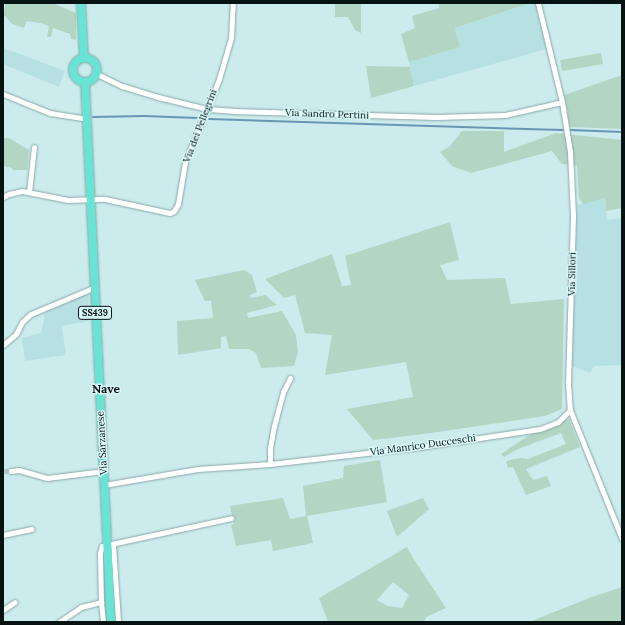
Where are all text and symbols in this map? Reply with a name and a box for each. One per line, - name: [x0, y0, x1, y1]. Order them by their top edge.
- street label: Via dei Pellegrini: [180, 88, 220, 164]
- street label: Via Sandro Pertini: [285, 107, 369, 121]
- street label: Via Sillori: [566, 252, 578, 296]
- road number: SS439: [78, 306, 112, 320]
- district label: Nave: [92, 382, 120, 396]
- street label: Via Sarzanese: [94, 411, 110, 475]
- street label: Via Manrico Ducceschi: [369, 432, 477, 458]

